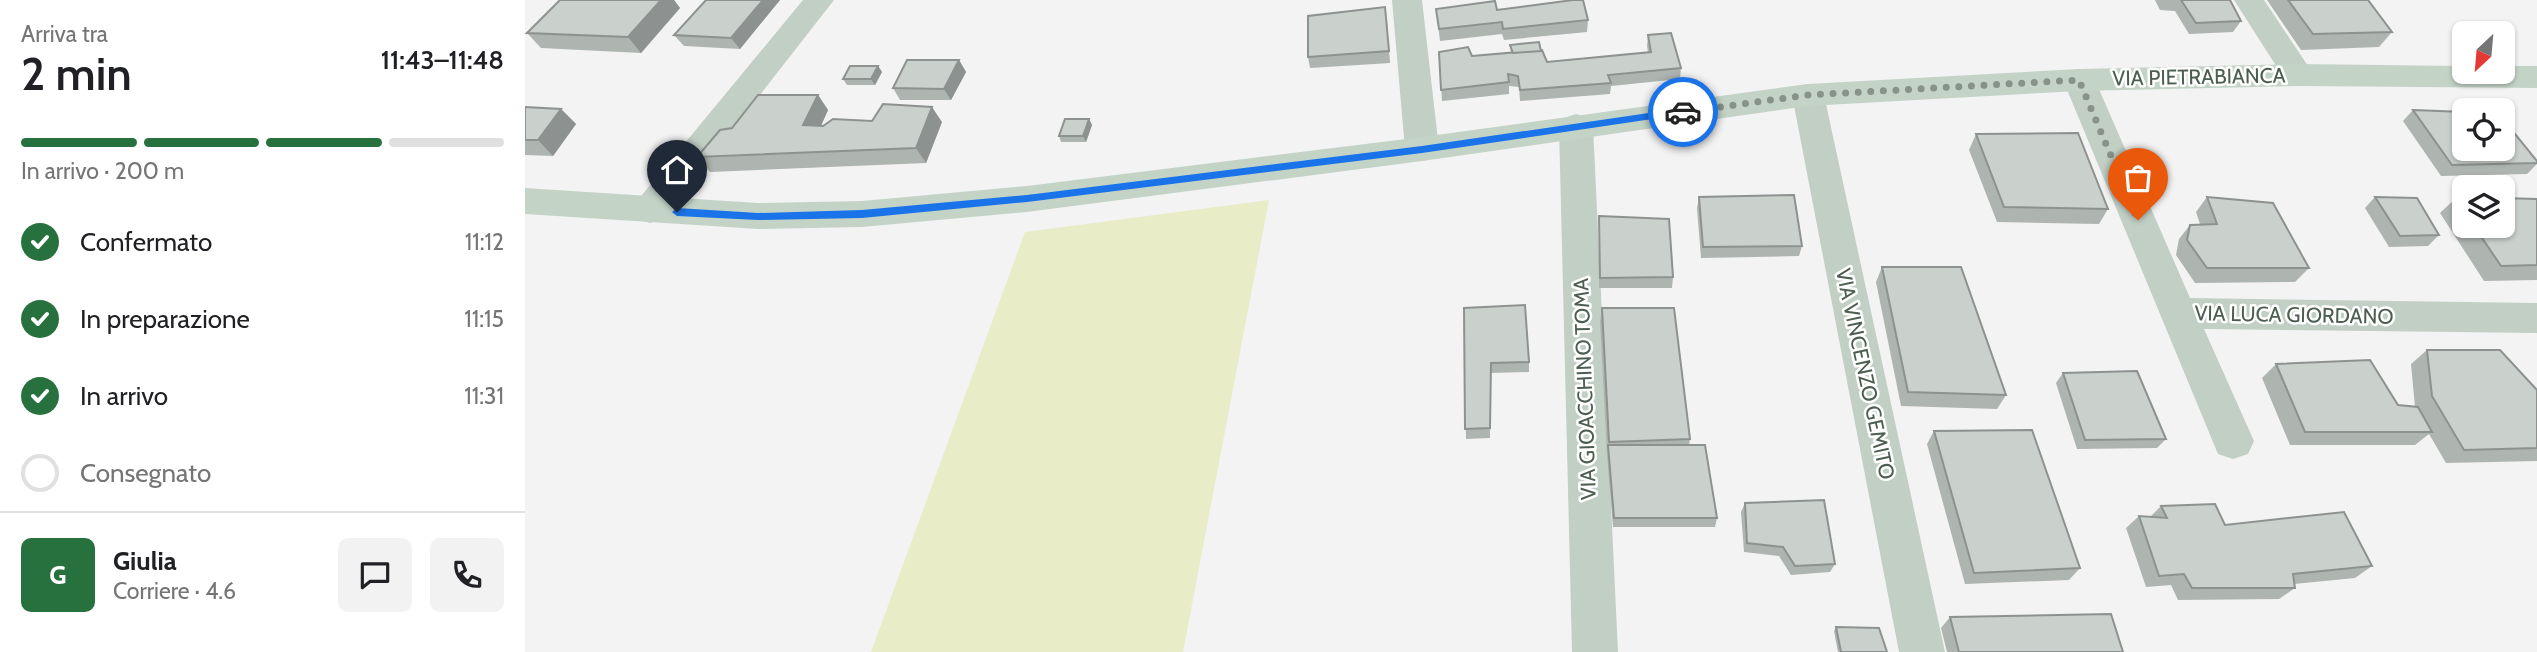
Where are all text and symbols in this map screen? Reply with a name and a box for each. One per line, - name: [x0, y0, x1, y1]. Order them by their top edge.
- text: Arriva tra: [21, 20, 108, 48]
- north arrow: [2452, 21, 2515, 84]
- map controls: [2452, 21, 2515, 238]
- text: 11:43–11:48: [381, 44, 504, 76]
- text: 2 min: [21, 46, 132, 102]
- street label: VIA PIETRABIANCA: [2112, 62, 2286, 91]
- courier: [1648, 77, 1718, 147]
- icon: car: [1664, 93, 1702, 131]
- button: locate: [2452, 98, 2515, 161]
- pin: [647, 140, 707, 212]
- pin: [2108, 148, 2168, 220]
- icon: home: [658, 151, 696, 189]
- text: In arrivo · 200 m: [21, 157, 184, 185]
- icon: bag: [2119, 159, 2157, 197]
- button: layers: [2452, 175, 2515, 238]
- icon: check: [21, 223, 59, 261]
- text: Confermato: [80, 226, 212, 258]
- text: 11:12: [465, 228, 504, 256]
- street label: VIA VINCENZO GEMITO: [1831, 266, 1900, 482]
- street label: VIA GIOACCHINO TOMA: [1568, 278, 1601, 500]
- icon: check: [21, 300, 59, 338]
- street label: VIA LUCA GIORDANO: [2194, 300, 2394, 329]
- text: In preparazione: [80, 303, 250, 335]
- text: 11:15: [464, 305, 504, 333]
- icon: check: [21, 377, 59, 415]
- text: In arrivo: [80, 380, 168, 412]
- text: 11:31: [464, 382, 504, 410]
- text: Consegnato: [80, 457, 211, 489]
- button: chat: [338, 538, 412, 612]
- button: phone: [430, 538, 504, 612]
- text: Giulia: [113, 545, 177, 577]
- text: G: [49, 559, 67, 591]
- text: Corriere · 4.6: [113, 577, 236, 605]

